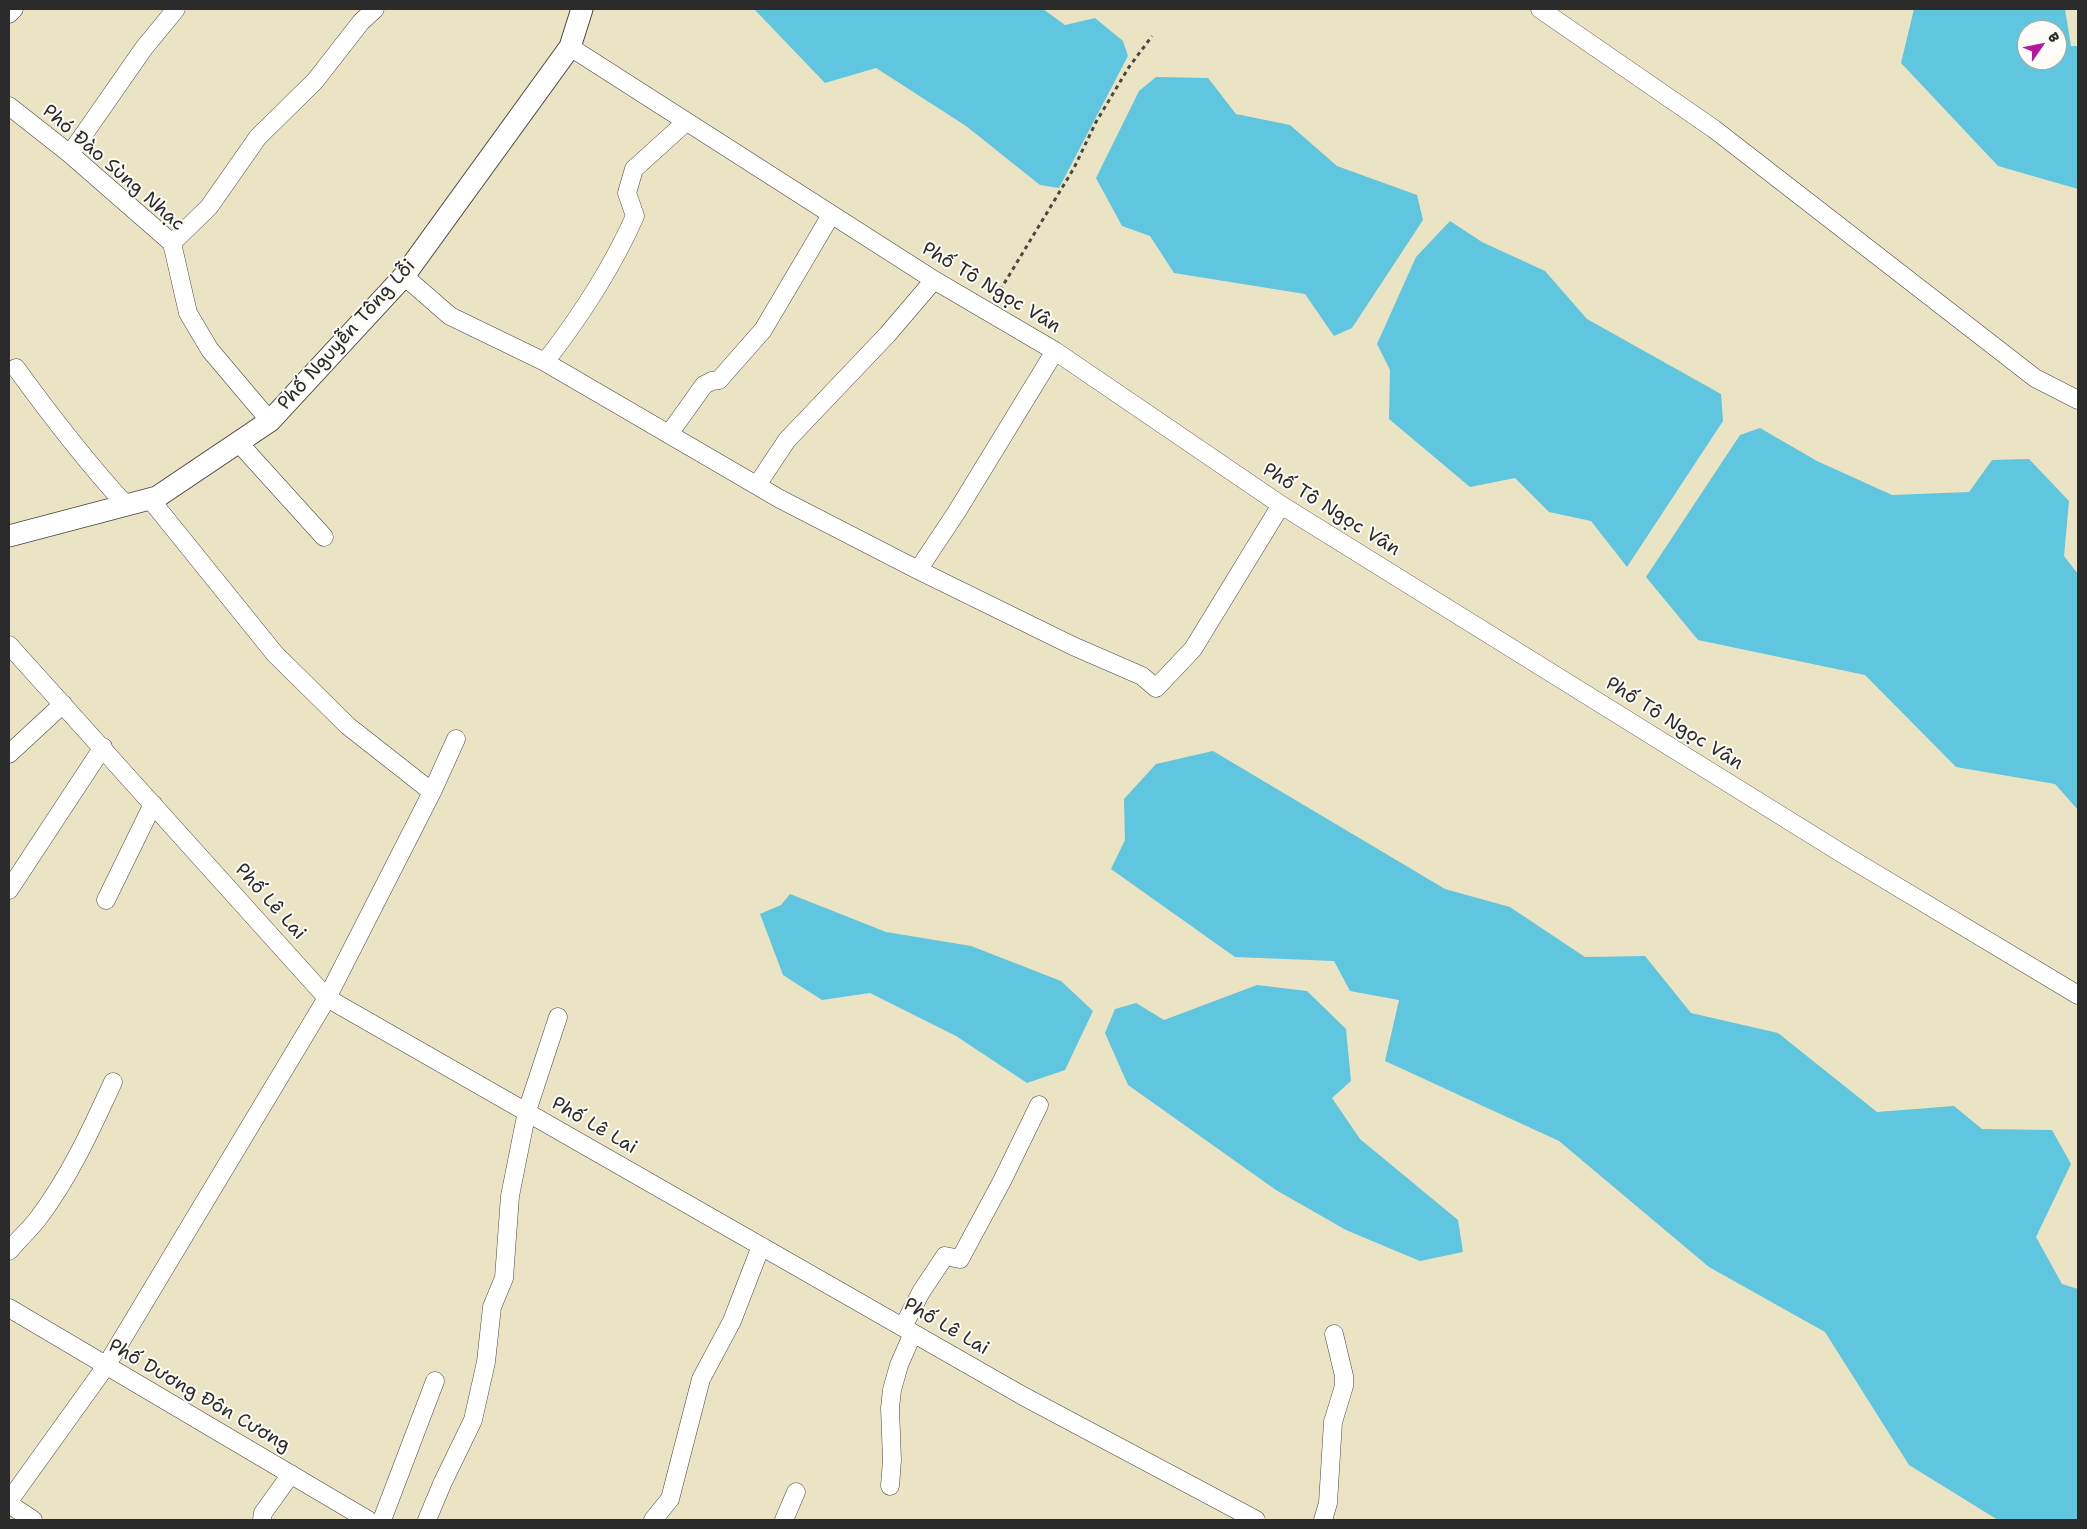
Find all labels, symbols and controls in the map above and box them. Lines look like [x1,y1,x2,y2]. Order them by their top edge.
north arrow [2017,20,2067,70]
text: B [2044,29,2064,46]
street label: Phó Đào Sùng Nhạc [37,100,189,236]
street label: Phố Tô Ngọc Vân [918,238,1064,338]
street label: Phố Nguyễn Tông Lỗi [273,255,421,415]
street label: Phố Tô Ngọc Vân [1258,459,1404,561]
street label: Phố Tô Ngọc Vân [1601,673,1747,775]
street label: Phố Lê Lai [230,859,310,945]
street label: Phố Lê Lai [547,1092,641,1160]
street label: Phố Lê Lai [899,1293,993,1361]
street label: Phố Dương Đôn Cương [104,1335,294,1457]

